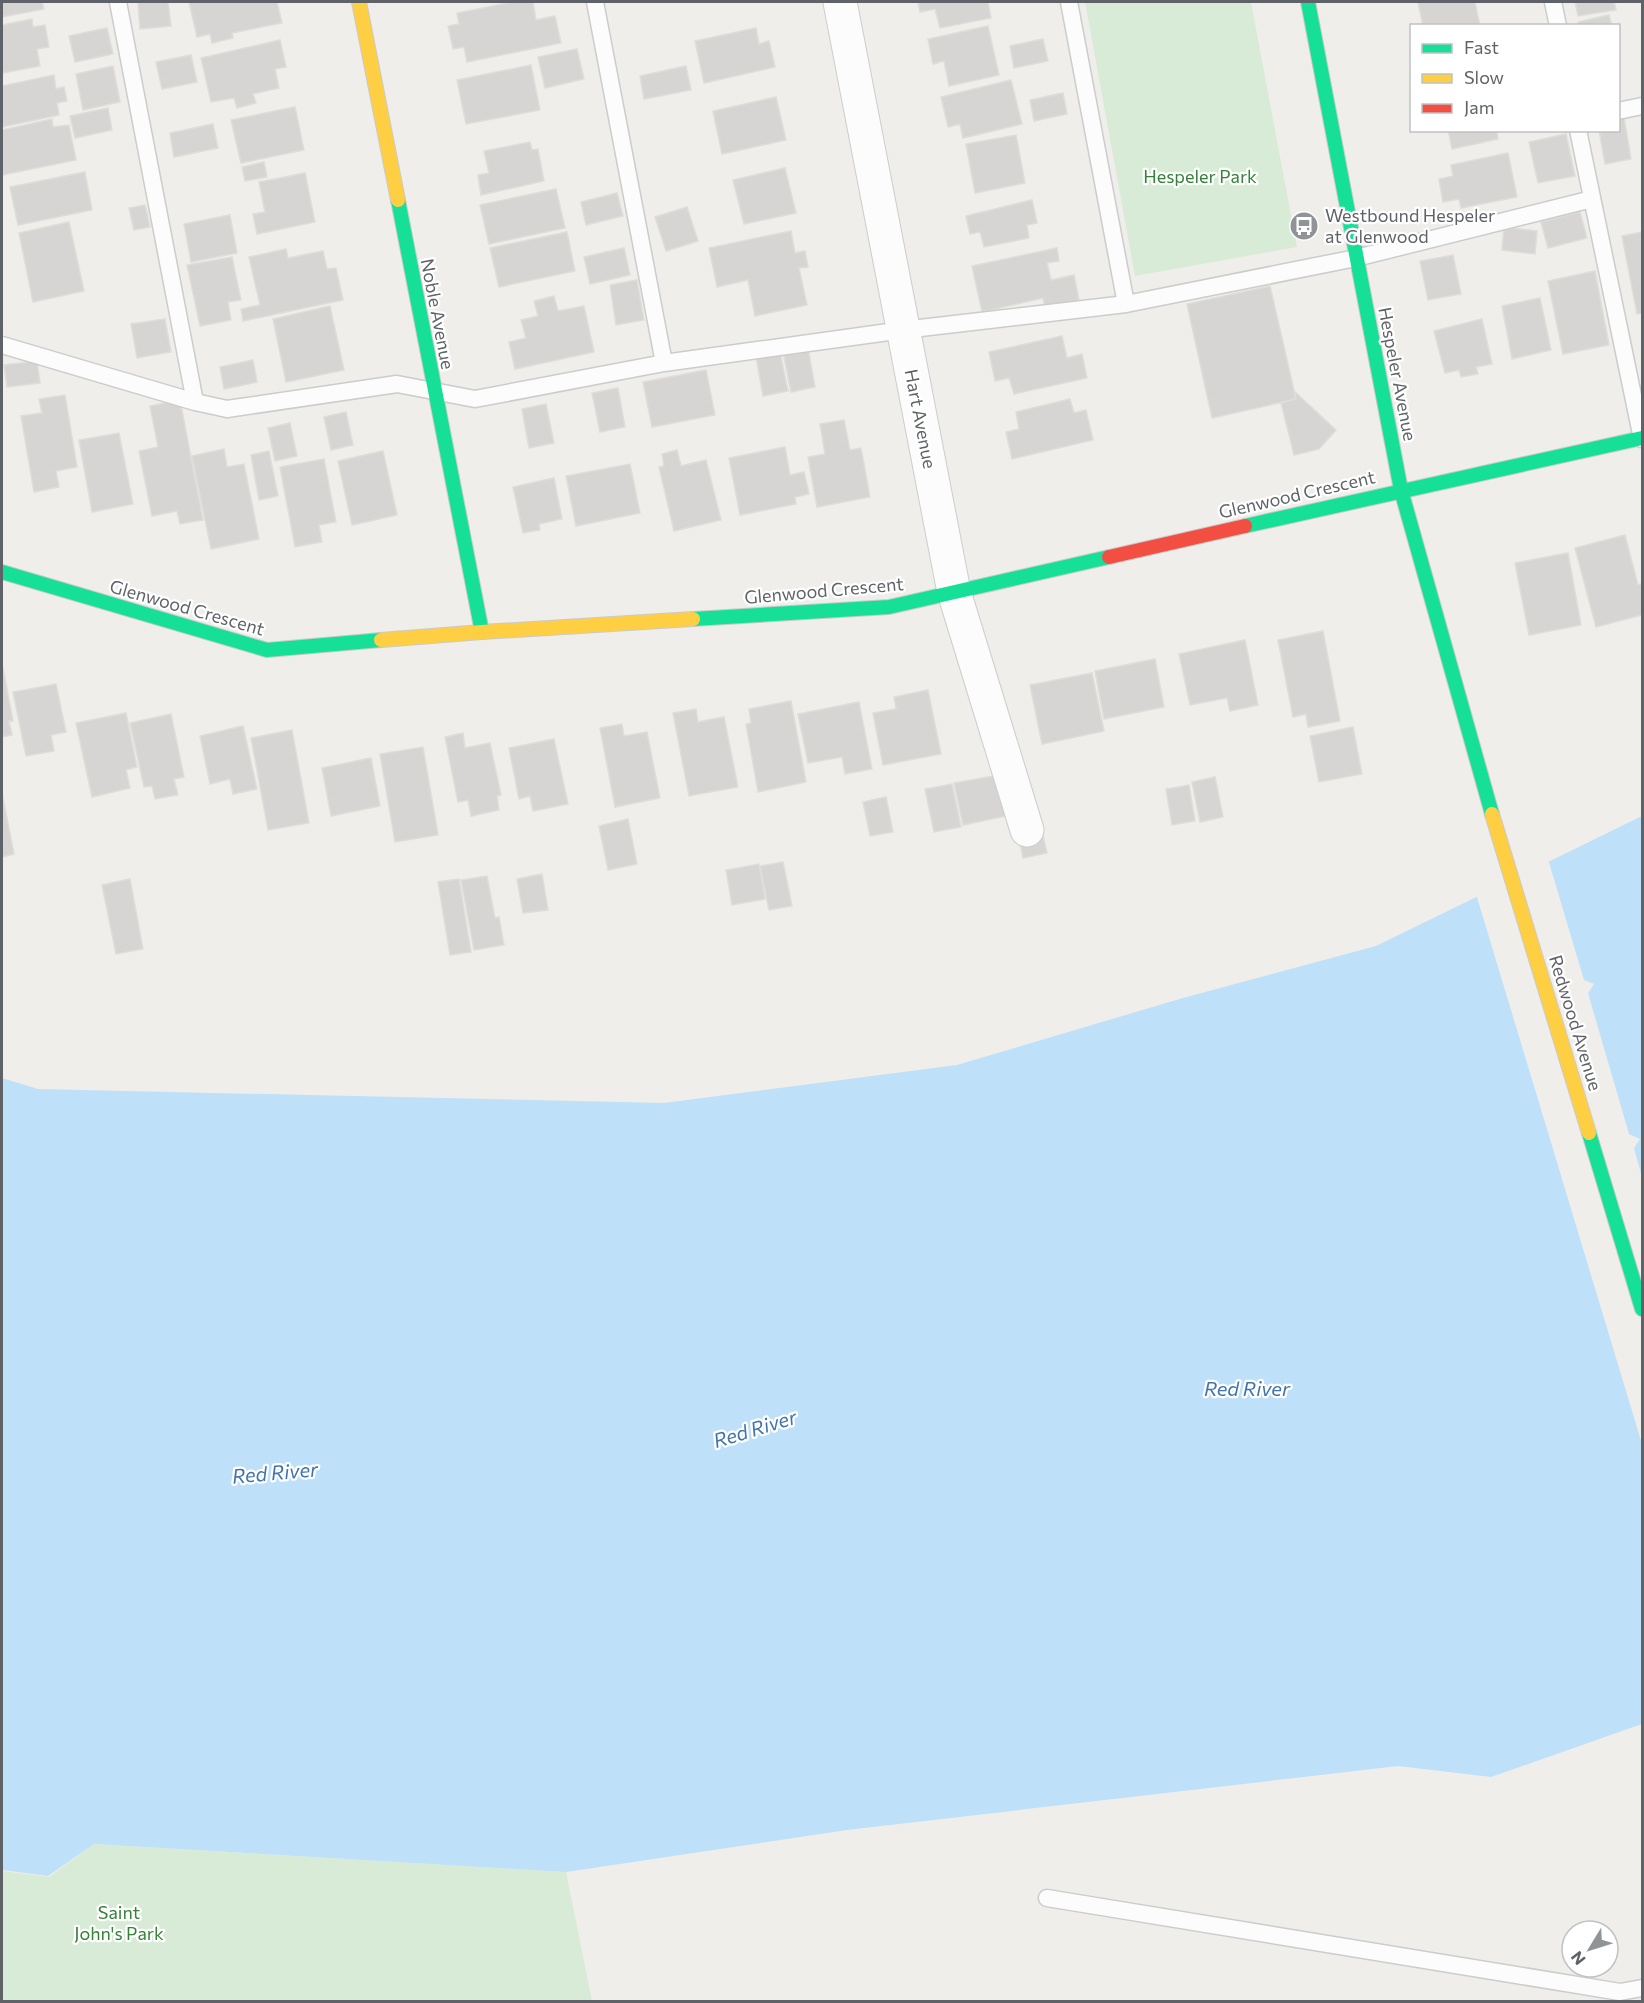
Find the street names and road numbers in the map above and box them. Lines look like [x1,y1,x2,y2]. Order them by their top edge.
street label: Noble Avenue [416,256,460,371]
street label: Hespeler Avenue [1374,305,1422,443]
street label: Hart Avenue [901,367,941,470]
street label: Glenwood Crescent [1216,465,1377,523]
street label: Glenwood Crescent [743,572,904,608]
street label: Glenwood Crescent [107,574,267,640]
street label: Redwood Avenue [1545,952,1607,1093]

